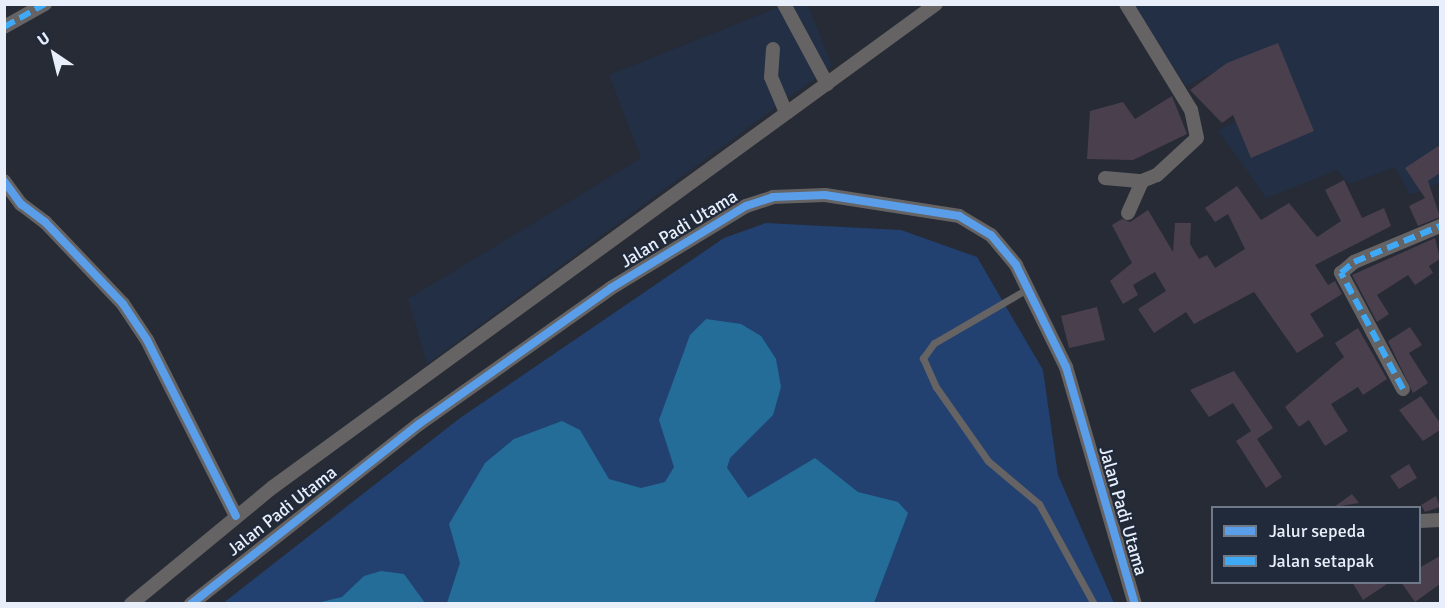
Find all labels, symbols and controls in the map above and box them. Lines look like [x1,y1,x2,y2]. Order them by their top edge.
north arrow [24,24,84,84]
text: U [34,28,54,51]
street label: Jalan Padi Utama [616,185,742,273]
street label: Jalan Padi Utama [1094,444,1152,578]
street label: Jalan Padi Utama [223,462,341,560]
legend [1211,506,1421,584]
text: Jalur sepeda [1269,520,1365,542]
text: Jalan setapak [1269,550,1374,572]

